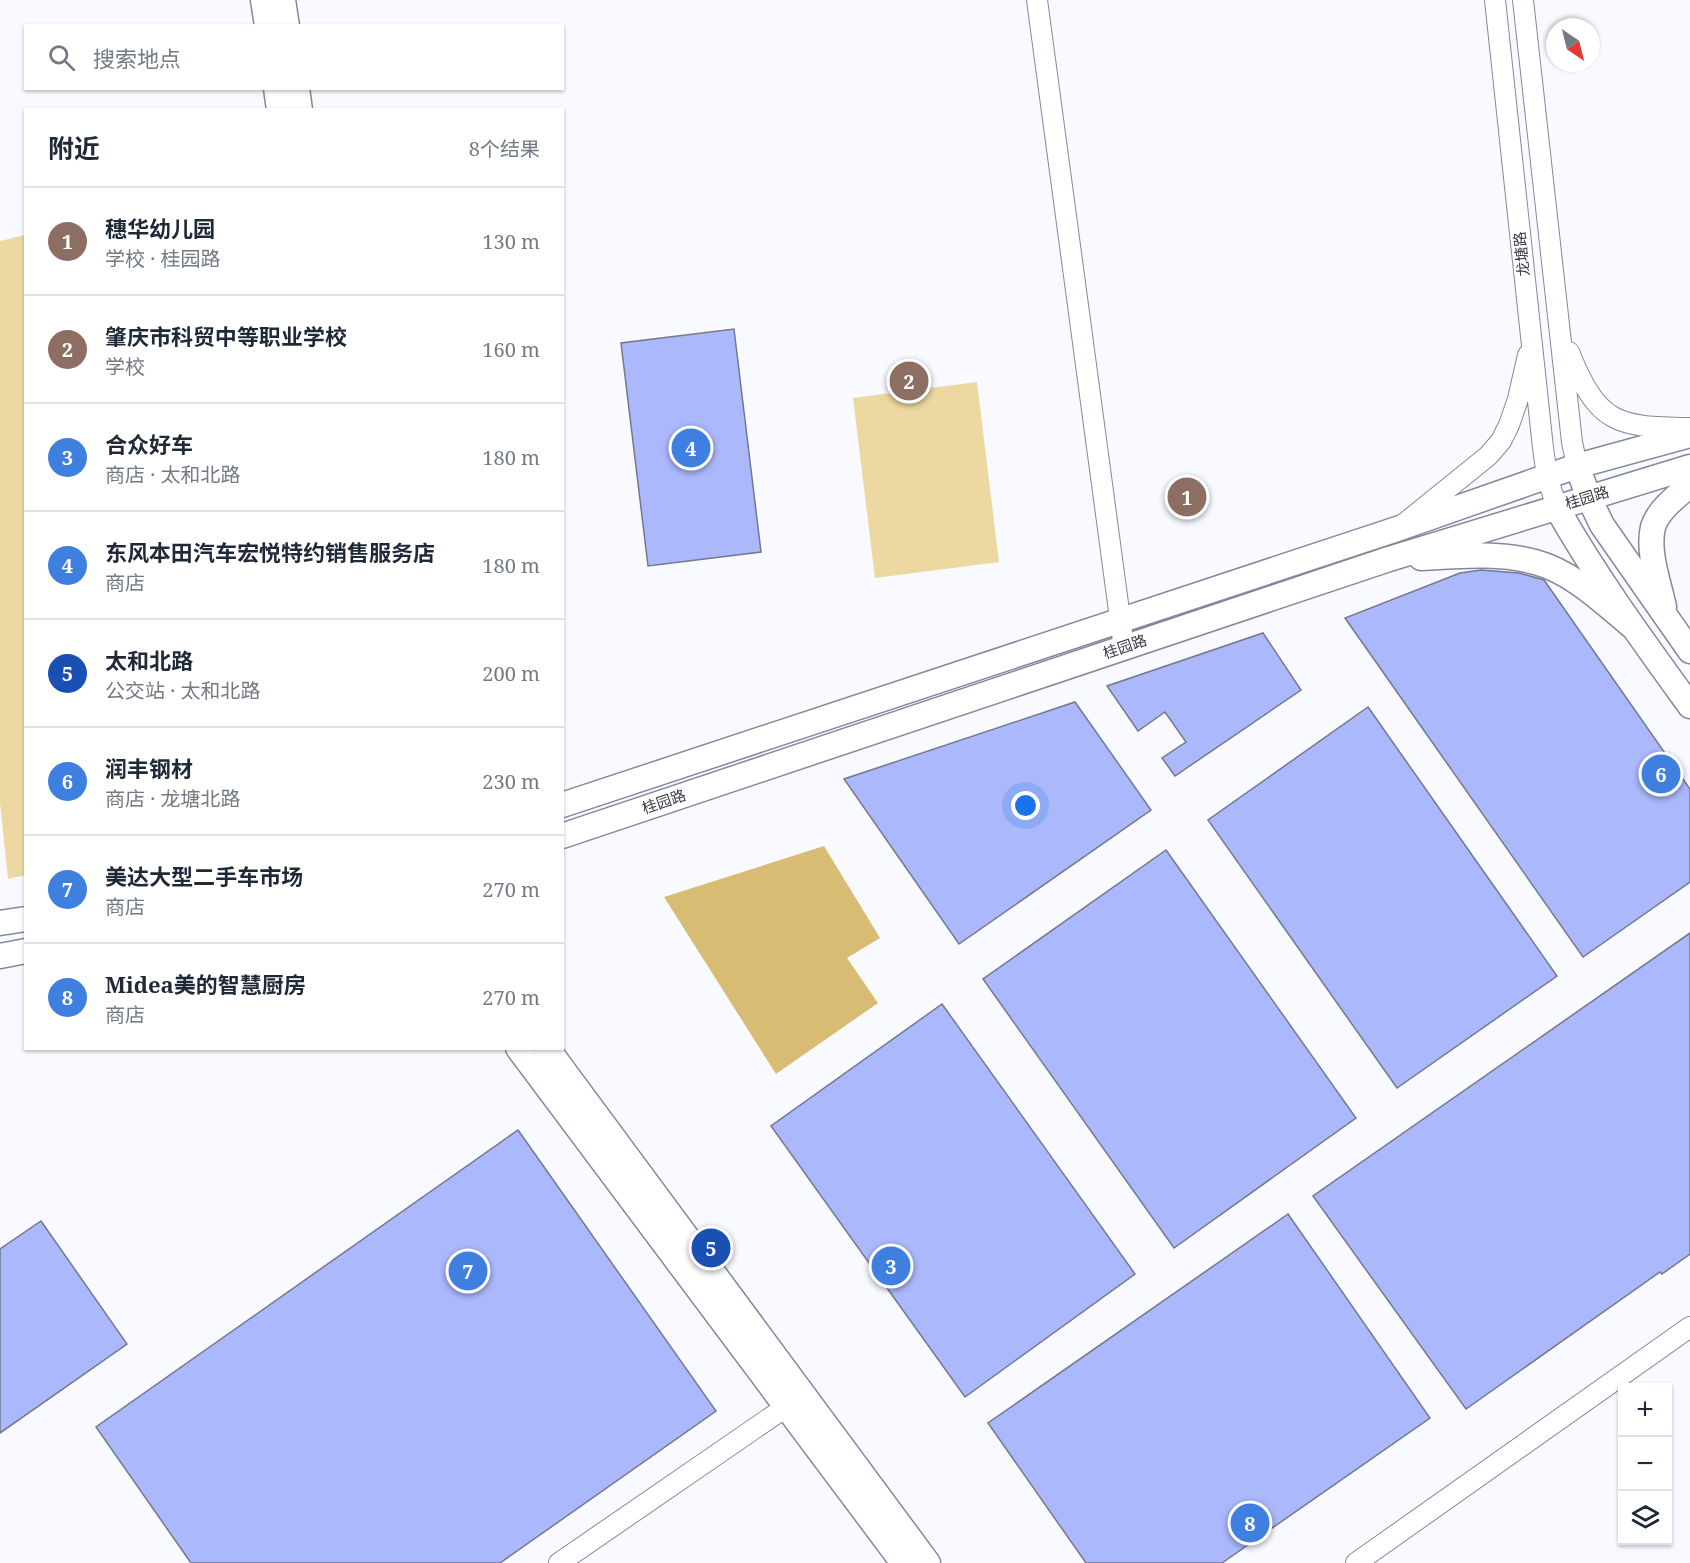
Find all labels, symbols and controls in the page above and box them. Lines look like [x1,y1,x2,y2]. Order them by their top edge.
north arrow [1546,18,1600,72]
search box [24,24,564,90]
icon: search [45,41,78,74]
text: 搜索地点 [93,43,181,73]
text: 附近 [48,130,100,166]
text: 8个结果 [469,135,540,162]
text: 穗华幼儿园 [105,213,215,243]
text: 1 [62,228,73,255]
text: 130 m [482,228,540,255]
street label: 龙塘路 [1509,231,1533,278]
text: 学校 · 桂园路 [105,245,220,272]
text: 肇庆市科贸中等职业学校 [105,321,347,351]
text: 2 [62,336,73,363]
text: 160 m [482,336,540,363]
text: 学校 [105,353,145,380]
pin: 2 [890,358,928,404]
pin: 4 [672,426,710,470]
text: 合众好车 [105,429,193,459]
text: 3 [62,444,73,471]
text: 180 m [482,444,540,471]
text: 商店 · 太和北路 [105,461,240,488]
pin: 1 [1168,474,1206,520]
street label: 桂园路 [1562,481,1611,513]
text: 东风本田汽车宏悦特约销售服务店 [105,537,435,567]
text: 4 [62,552,73,579]
text: 180 m [482,552,540,579]
text: 商店 [105,569,145,596]
street label: 桂园路 [1100,629,1149,663]
text: 太和北路 [105,645,193,675]
text: 5 [62,660,73,687]
text: 200 m [482,660,540,687]
text: 公交站 · 太和北路 [105,677,260,704]
pin: 6 [1642,752,1680,796]
text: 润丰钢材 [105,753,193,783]
text: 6 [62,768,73,795]
text: 230 m [482,768,540,795]
street label: 桂园路 [639,784,688,818]
text: 商店 · 龙塘北路 [105,785,240,812]
your location [1011,791,1040,820]
text: 美达大型二手车市场 [105,861,303,891]
text: 7 [62,876,73,903]
text: 270 m [482,876,540,903]
text: 商店 [105,893,145,920]
text: Midea美的智慧厨房 [105,969,306,999]
text: 8 [62,984,73,1011]
text: 270 m [482,984,540,1011]
text: 商店 [105,1001,145,1028]
pin: 5 [692,1226,730,1270]
pin: 3 [872,1244,910,1288]
pin: 7 [448,1248,488,1294]
map controls [1618,1383,1672,1545]
button: + [1618,1383,1672,1437]
button: − [1618,1437,1672,1491]
button: layers [1618,1491,1672,1545]
pin: 8 [1230,1500,1270,1546]

